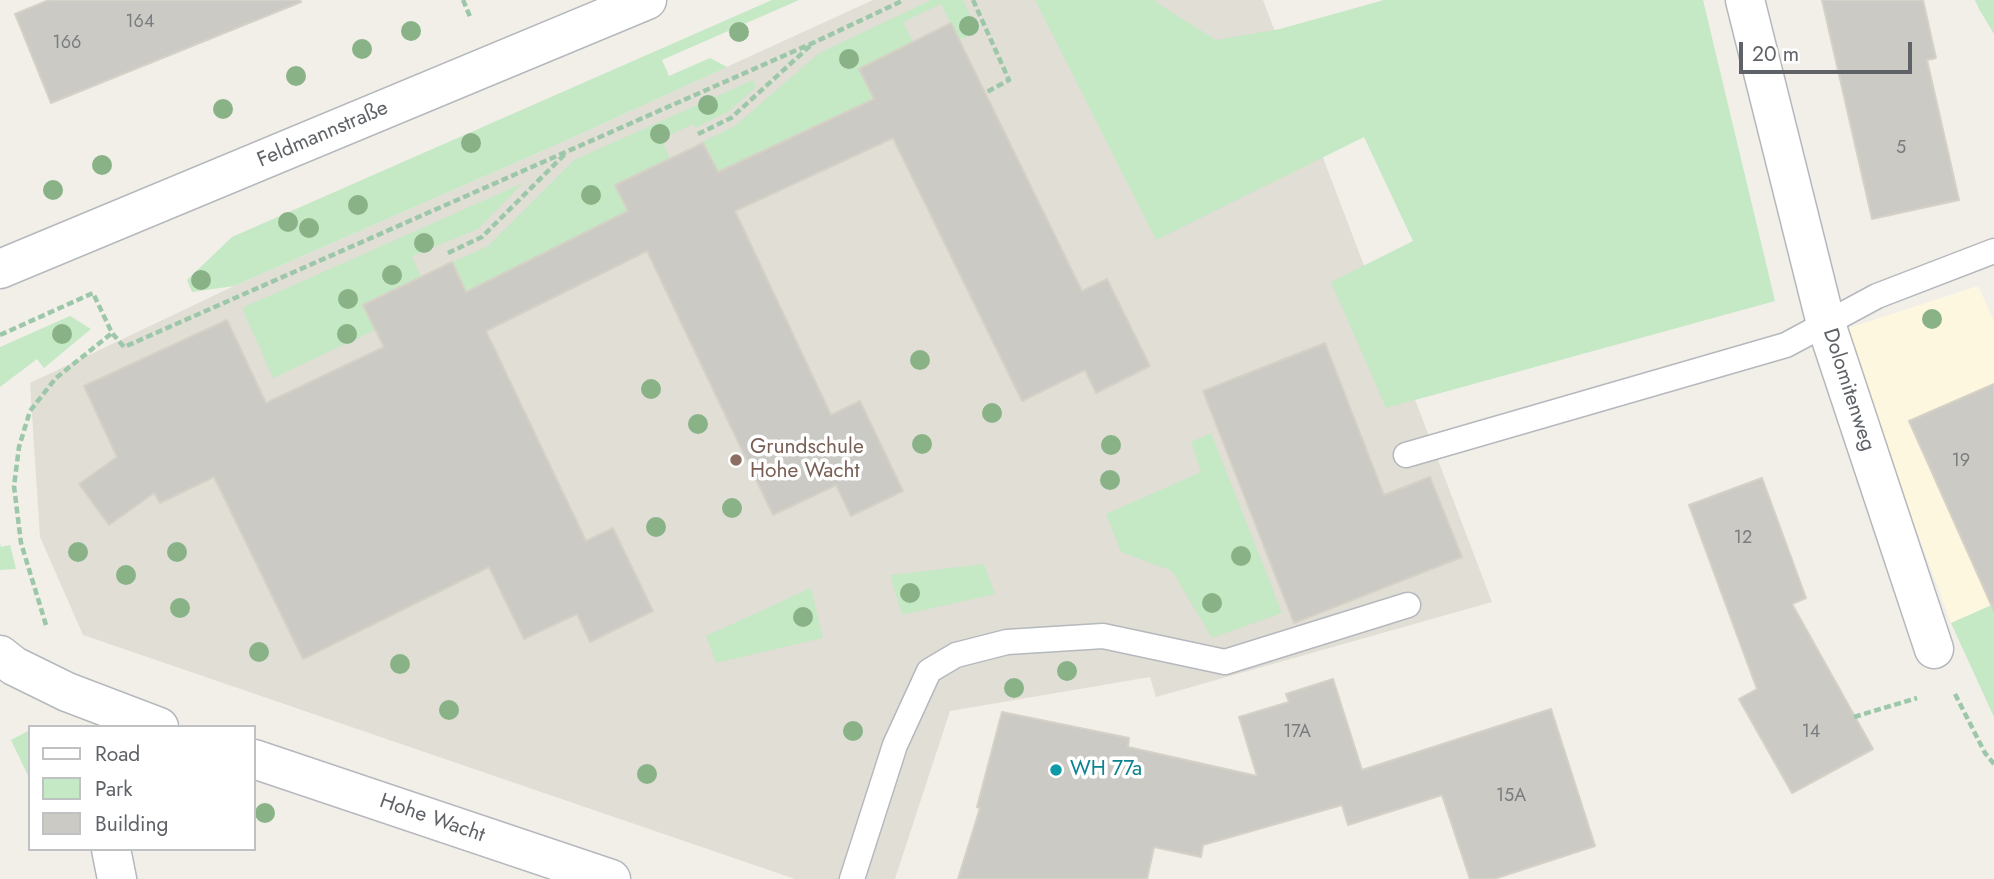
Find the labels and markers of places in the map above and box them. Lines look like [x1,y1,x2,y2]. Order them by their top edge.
place label: Grundschule Hohe Wacht [750,435,864,485]
marker: Grundschule Hohe Wacht [728,452,744,468]
place label: WH 77a [1070,757,1142,783]
marker: WH 77a [1048,762,1064,778]

